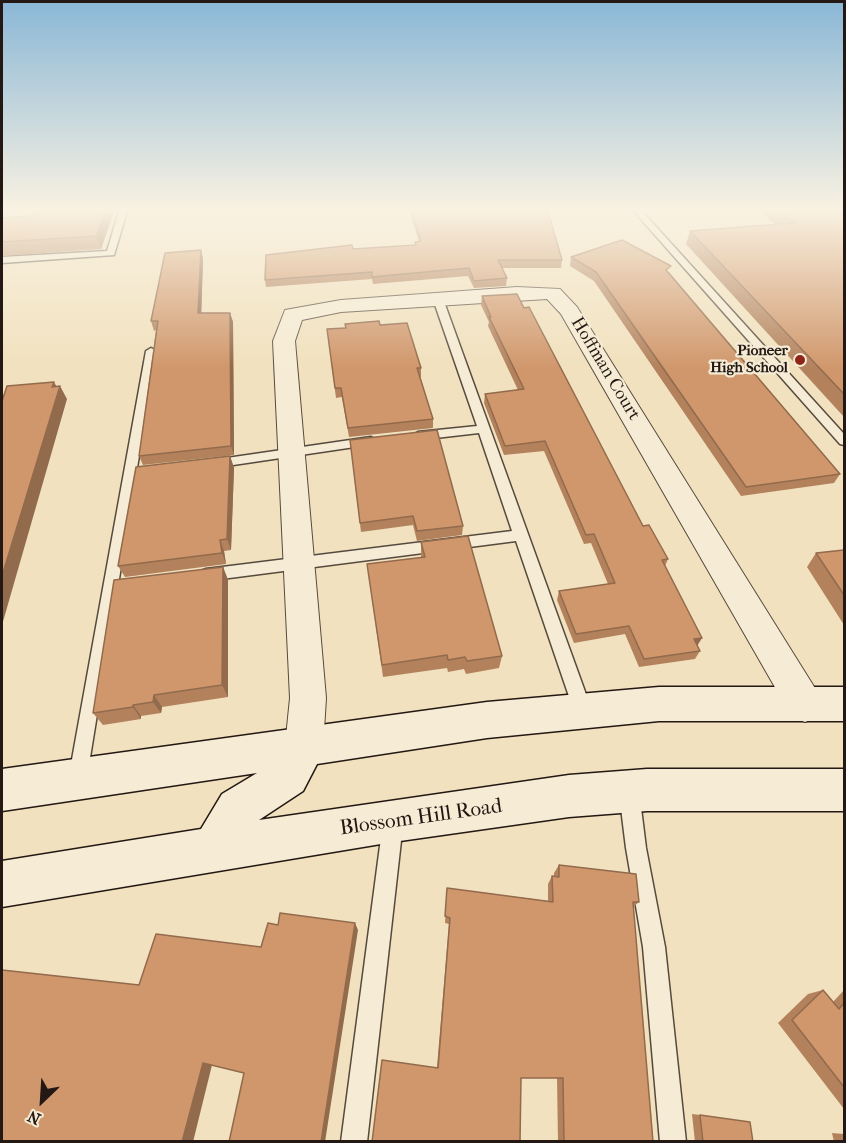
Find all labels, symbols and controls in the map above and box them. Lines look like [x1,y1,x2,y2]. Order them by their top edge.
street label: Hoffman Court [566,313,644,425]
place label: Pioneer High School [710,342,788,377]
marker: Pioneer High School [793,353,807,367]
street label: Blossom Hill Road [338,794,504,842]
north arrow [12,1071,72,1131]
text: N [25,1107,44,1129]

